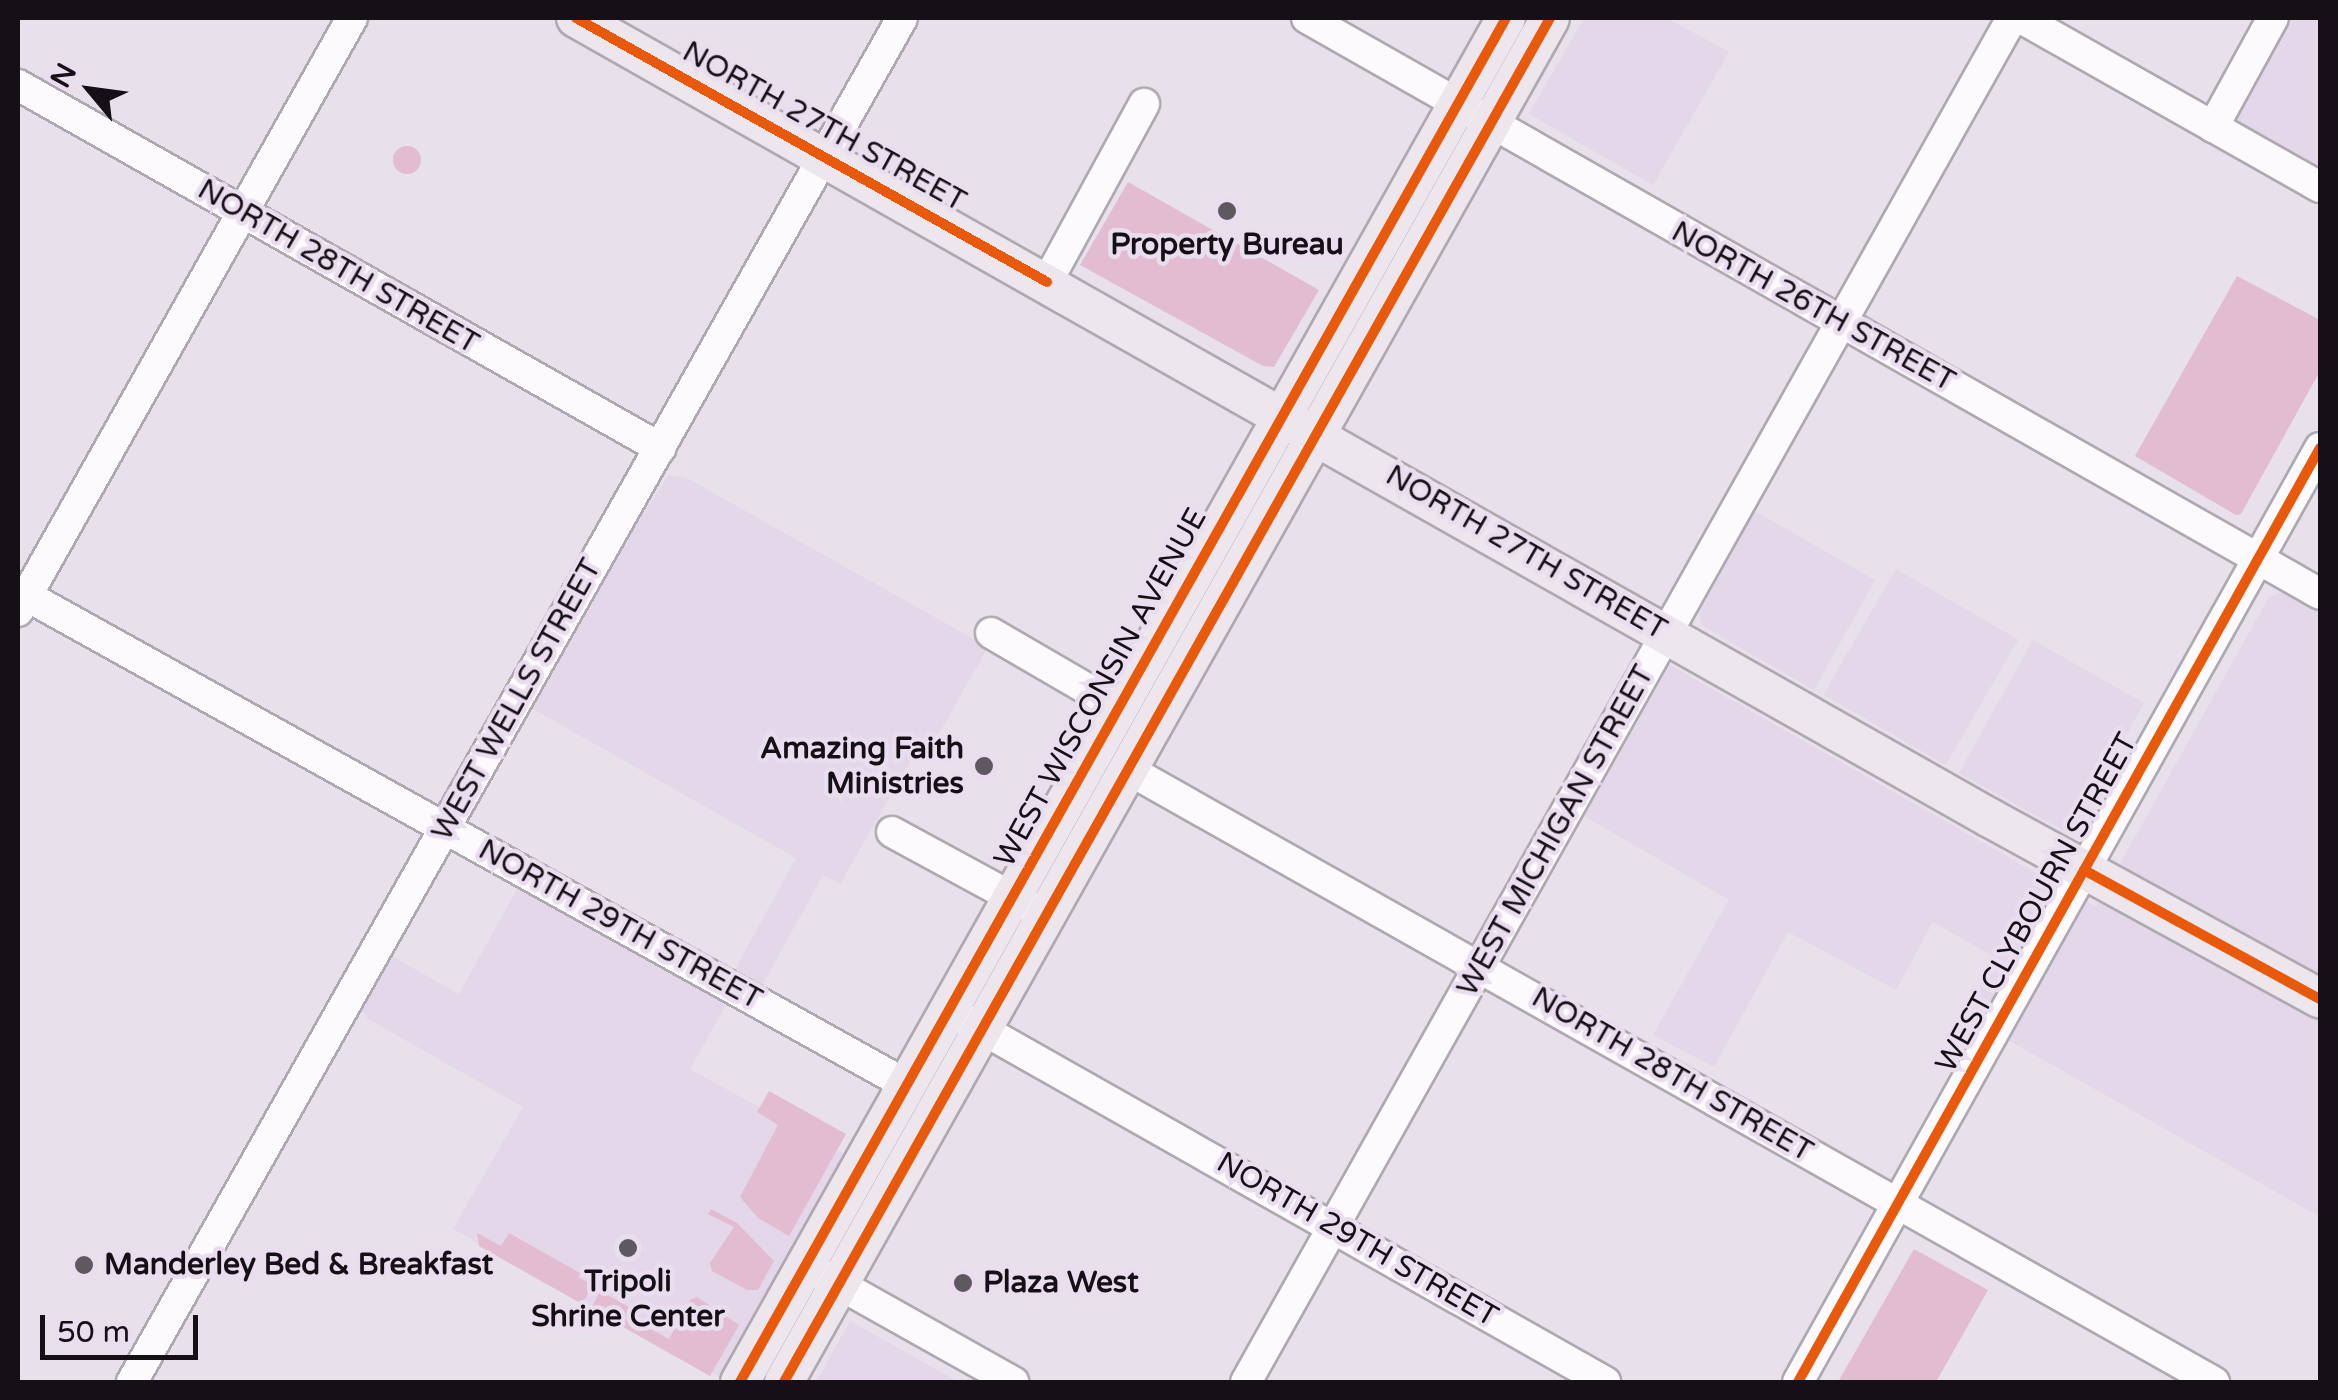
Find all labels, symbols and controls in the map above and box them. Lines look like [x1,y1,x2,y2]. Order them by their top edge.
street label: NORTH 27TH STREET [676,34,972,220]
north arrow [40,40,140,140]
text: N [43,57,84,94]
street label: NORTH 28TH STREET [191,172,485,362]
marker: Property Bureau [1216,200,1238,222]
street label: NORTH 26TH STREET [1665,214,1961,400]
place label: Property Bureau [1110,227,1344,263]
street label: NORTH 27TH STREET [1379,458,1673,648]
street label: WEST WISCONSIN AVENUE [987,502,1215,874]
street label: WEST WELLS STREET [424,553,610,847]
street label: WEST MICHIGAN STREET [1450,659,1662,1003]
street label: WEST CLYBOURN STREET [1929,727,2145,1079]
place label: Amazing Faith Ministries [760,731,964,802]
marker: Amazing Faith Ministries [973,755,995,777]
street label: NORTH 29TH STREET [472,832,768,1018]
street label: NORTH 28TH STREET [1525,980,1819,1170]
street label: NORTH 29TH STREET [1210,1145,1504,1335]
marker: Tripoli Shrine Center [617,1237,639,1259]
place label: Manderley Bed & Breakfast [104,1247,493,1283]
marker: Manderley Bed & Breakfast [73,1254,95,1276]
place label: Tripoli Shrine Center [531,1264,725,1334]
place label: Plaza West [983,1265,1139,1301]
marker: Plaza West [952,1272,974,1294]
scale bar [45,1295,202,1357]
text: 50 m [57,1314,130,1351]

